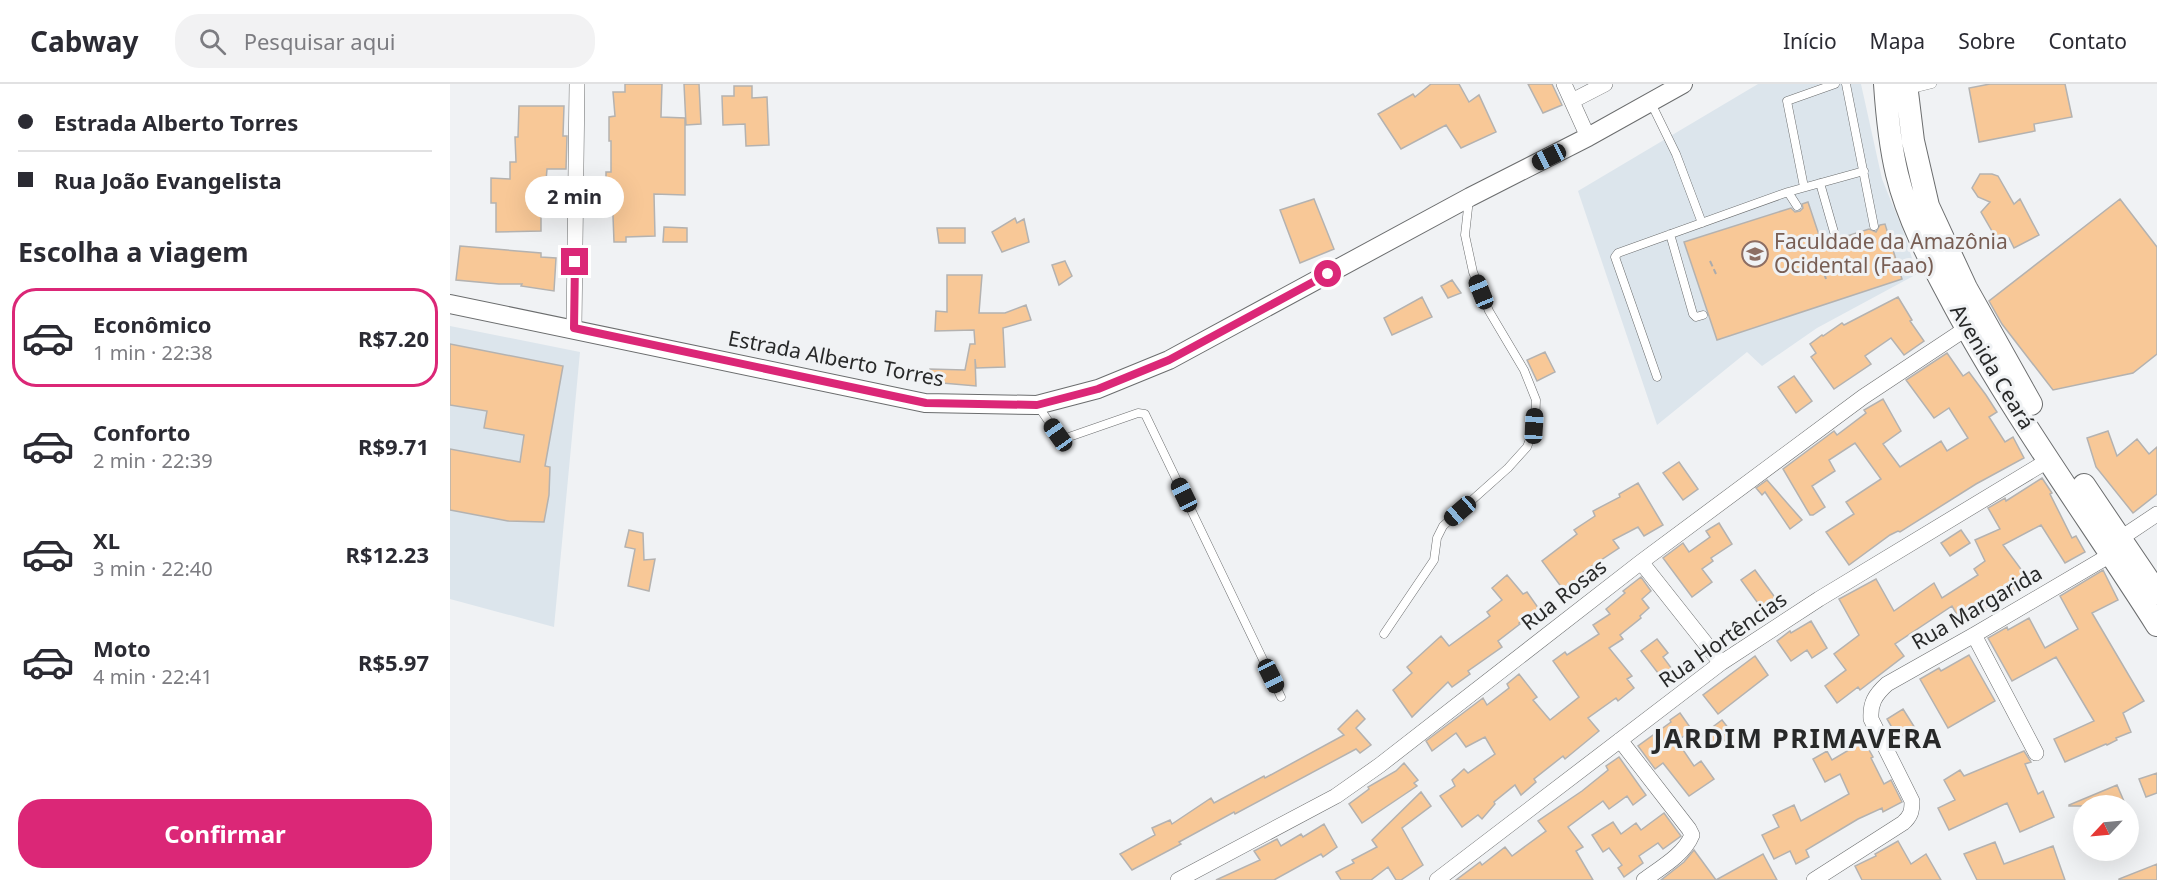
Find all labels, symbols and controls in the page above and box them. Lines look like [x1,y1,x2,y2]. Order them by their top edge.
search box [175,14,595,68]
text: Cabway [30,22,139,60]
icon: search [196,25,229,58]
text: Pesquisar aqui [244,26,396,56]
text: Início [1783,27,1837,55]
text: Mapa [1870,27,1925,55]
text: Sobre [1958,27,2015,55]
text: Contato [2048,27,2127,55]
text: Estrada Alberto Torres [54,107,298,137]
car [1529,141,1569,173]
text: Rua João Evangelista [54,165,282,195]
callout: 2 min [526,175,624,217]
text: 2 min [547,183,602,210]
place label: Faculdade da Amazônia Ocidental (Faao) [1774,227,2008,279]
text: Escolha a viagem [18,233,249,270]
school or university icon: Faculdade da Amazônia Ocidental (Faao) [1740,239,1770,269]
route end [561,248,588,275]
route start [1314,260,1341,287]
car [1466,272,1496,312]
street label: Avenida Ceará [1944,299,2041,434]
text: Econômico [93,309,212,339]
icon: car [21,311,75,365]
text: R$7.20 [358,323,429,353]
street label: Estrada Alberto Torres [726,323,946,393]
text: 1 min · 22:38 [93,339,213,366]
car [1524,408,1544,444]
car [1040,415,1076,455]
text: Conforto [93,417,191,447]
icon: car [21,419,75,473]
text: R$9.71 [358,431,429,461]
text: 2 min · 22:39 [93,447,213,474]
car [1168,475,1200,515]
car [1441,492,1479,530]
text: XL [93,525,120,555]
icon: car [21,527,75,581]
text: R$12.23 [345,539,429,569]
street label: Rua Rosas [1515,552,1612,636]
text: 3 min · 22:40 [93,555,213,582]
street label: Rua Margarida [1906,558,2047,656]
street label: Rua Hortências [1653,585,1792,694]
text: Moto [93,633,151,663]
icon: car [21,635,75,689]
text: R$5.97 [358,647,429,677]
car [1255,656,1287,696]
text: 4 min · 22:41 [93,663,213,690]
district label: JARDIM PRIMAVERA [1651,719,1943,756]
north arrow [2073,795,2139,861]
map controls [2073,795,2139,861]
button: Confirmar [18,799,432,868]

